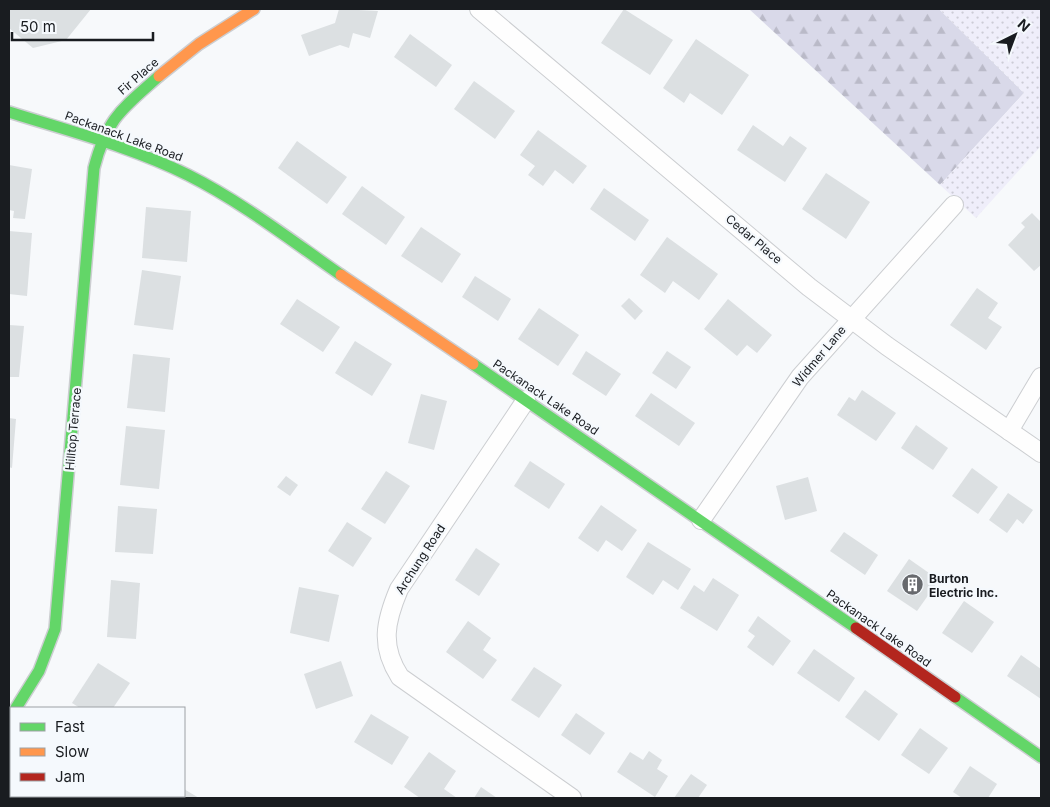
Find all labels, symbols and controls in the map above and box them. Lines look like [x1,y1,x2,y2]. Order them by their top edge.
scale bar [12,10,154,42]
north arrow [990,10,1040,60]
text: N [1014,15,1034,35]
text: 50 m [20,17,56,36]
street label: Fir Place [115,54,161,98]
street label: Packanack Lake Road [63,108,185,164]
street label: Cedar Place [723,211,785,267]
street label: Widmer Lane [789,322,849,390]
street label: Packanack Lake Road [490,356,602,438]
street label: Hilltop Terrace [62,387,84,471]
street label: Archung Road [392,521,448,597]
place label: Burton Electric Inc. [929,571,998,600]
building icon: Burton Electric Inc. [901,573,925,597]
street label: Packanack Lake Road [824,586,934,670]
legend [10,707,185,797]
text: Fast [55,717,85,736]
text: Slow [55,742,89,761]
text: Jam [55,767,85,786]

